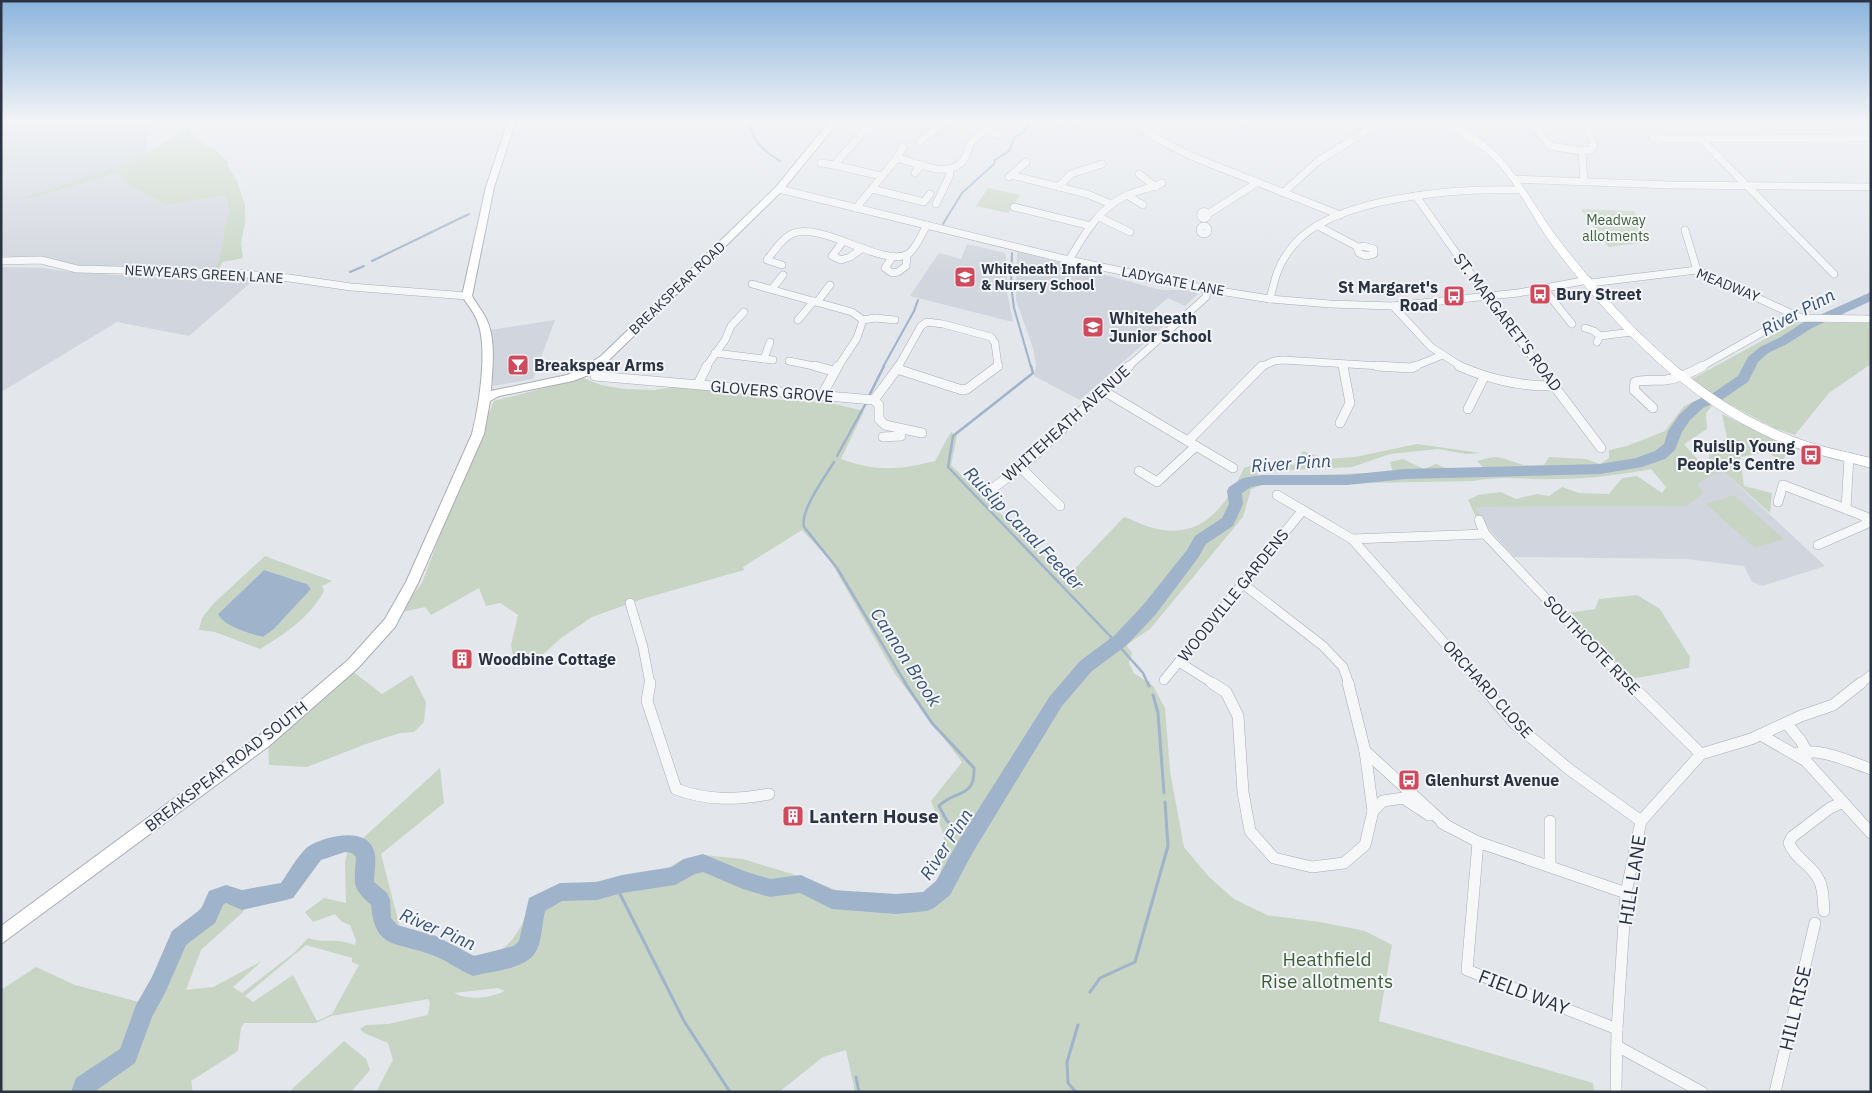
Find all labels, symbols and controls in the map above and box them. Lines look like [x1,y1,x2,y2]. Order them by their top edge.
park label: Meadway allotments [1582,211,1650,245]
street label: BREAKSPEAR ROAD [625,237,729,339]
street label: ST. MARGARET'S ROAD [1450,249,1566,395]
place label: Whiteheath Infant & Nursery School [981,260,1102,294]
street label: NEWYEARS GREEN LANE [124,261,284,287]
street label: LADYGATE LANE [1120,262,1226,300]
street label: MEADWAY [1694,264,1763,306]
school or university icon: Whiteheath Infant & Nursery School [953,265,977,289]
place label: St Margaret's Road [1338,277,1438,315]
bus stop icon: Bury Street [1528,282,1552,306]
water label: River Pinn [1757,283,1839,341]
bus stop icon: St Margaret's Road [1442,284,1466,308]
place label: Bury Street [1556,284,1642,304]
place label: Whiteheath Junior School [1109,308,1212,346]
school or university icon: Whiteheath Junior School [1081,315,1105,339]
bar icon: Breakspear Arms [506,353,530,377]
place label: Breakspear Arms [534,355,664,375]
street label: WHITEHEATH AVENUE [998,361,1134,485]
street label: GLOVERS GROVE [710,376,834,406]
place label: Ruislip Young People's Centre [1677,436,1795,474]
bus stop icon: Ruislip Young People's Centre [1799,443,1823,467]
water label: River Pinn [1250,449,1332,477]
water label: Ruislip Canal Feeder [959,461,1089,595]
street label: WOODVILLE GARDENS [1173,525,1293,665]
street label: SOUTHCOTE RISE [1540,591,1644,699]
water label: Cannon Brook [866,603,947,711]
street label: ORCHARD CLOSE [1439,636,1537,742]
building icon: Woodbine Cottage [450,647,474,671]
place label: Woodbine Cottage [478,649,616,669]
street label: BREAKSPEAR ROAD SOUTH [141,696,311,836]
bus stop icon: Glenhurst Avenue [1397,768,1421,792]
place label: Glenhurst Avenue [1425,770,1559,790]
building icon: Lantern House [781,804,805,828]
place label: Lantern House [809,804,939,828]
water label: River Pinn [914,804,978,884]
street label: HILL LANE [1613,833,1651,927]
water label: River Pinn [397,903,479,955]
park label: Heathfield Rise allotments [1261,947,1393,993]
street label: HILL RISE [1774,963,1816,1053]
street label: FIELD WAY [1475,964,1573,1021]

